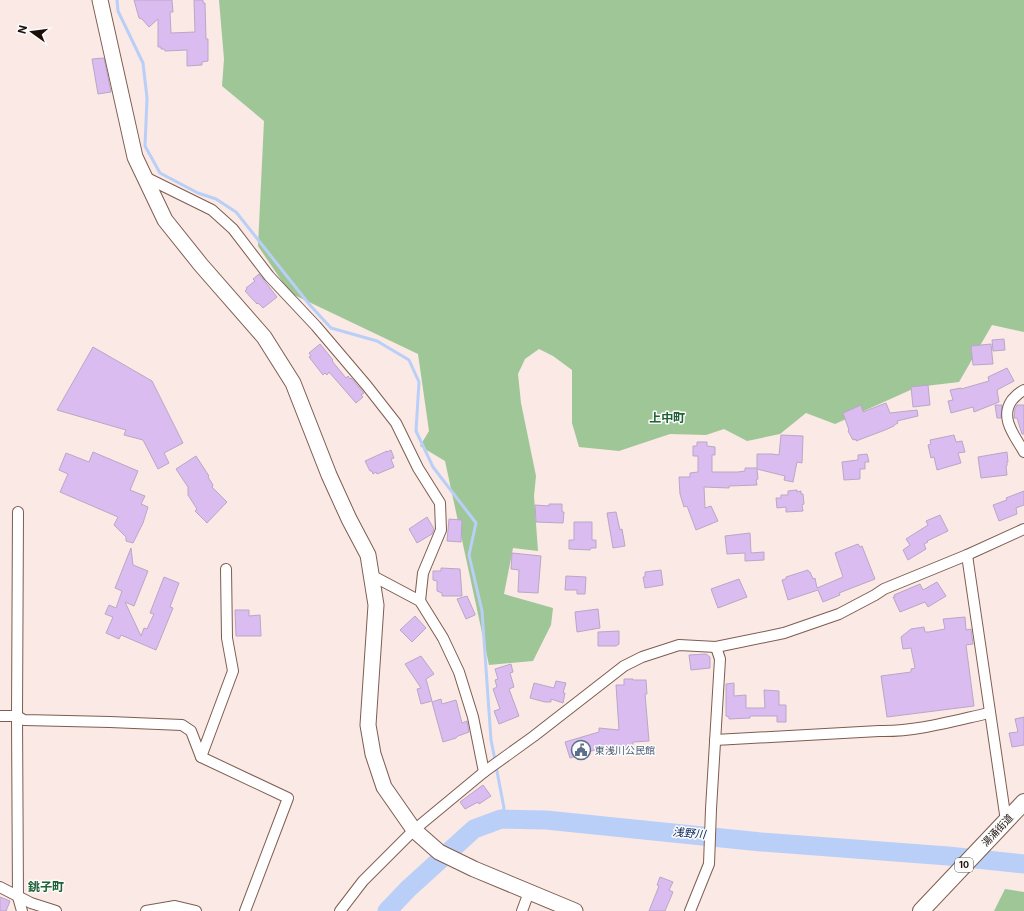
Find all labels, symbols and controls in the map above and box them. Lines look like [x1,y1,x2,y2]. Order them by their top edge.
north arrow [12,12,52,52]
text: N [14,24,30,35]
district label: 上中町 [649,410,685,425]
public building icon: 東浅川公民館 [570,739,592,761]
place label: 東浅川公民館 [595,744,655,756]
street label: 湯涌街道 [979,811,1015,849]
water label: 浅野川 [672,825,707,841]
road number: 10 [955,858,973,872]
district label: 銚子町 [27,879,64,894]

